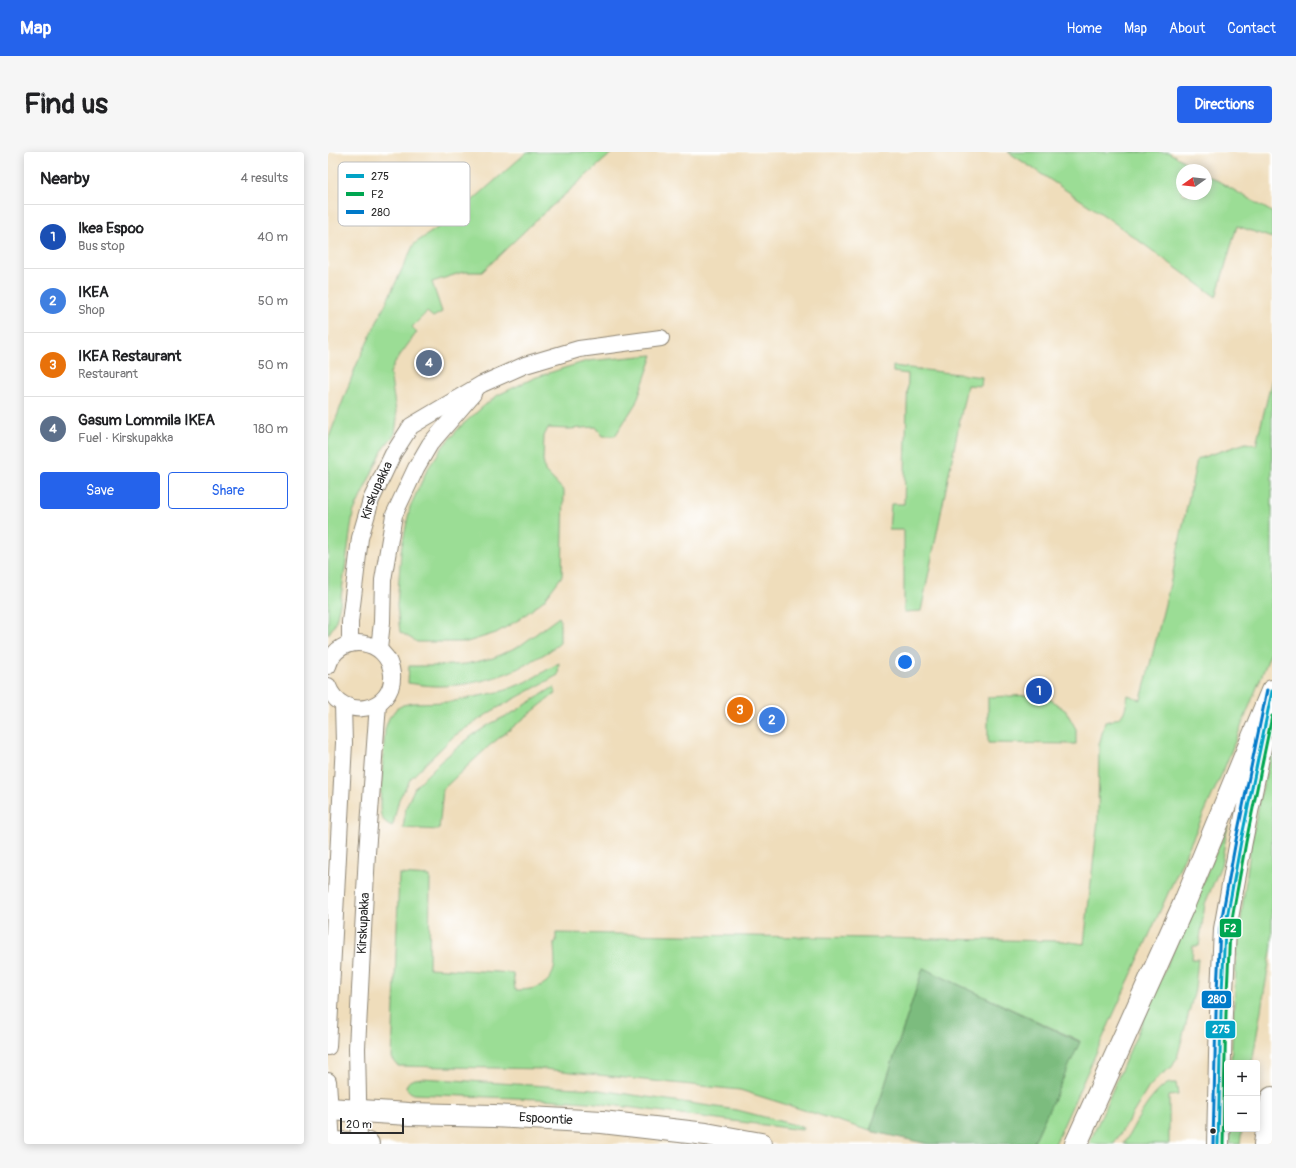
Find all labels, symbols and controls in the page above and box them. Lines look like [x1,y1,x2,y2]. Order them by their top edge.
text: Map [20,16,51,40]
text: Home [1067,20,1102,37]
text: Map [1124,20,1147,37]
text: About [1169,20,1205,37]
text: Contact [1227,20,1276,37]
button: Directions [1177,86,1272,123]
text: Find us [24,87,108,122]
legend [338,162,470,226]
north arrow [1176,164,1212,200]
text: Nearby [40,168,89,189]
text: 4 results [241,170,288,186]
text: 275 [371,170,389,183]
text: F2 [371,188,384,201]
text: 280 [371,206,390,219]
text: Ikea Espoo [78,219,144,238]
text: 1 [50,229,56,245]
text: 40 m [257,229,288,245]
text: Bus stop [78,238,125,254]
text: IKEA [78,283,109,302]
text: 2 [49,293,57,309]
text: 50 m [258,293,288,309]
text: Shop [78,302,105,318]
text: IKEA Restaurant [78,347,181,366]
pin: 4 [416,348,442,378]
text: 3 [49,357,57,373]
text: 50 m [258,357,288,373]
text: Restaurant [78,366,138,382]
text: Gasum Lommila IKEA [78,411,215,430]
text: 4 [49,421,57,437]
text: 180 m [253,421,288,437]
text: Fuel · Kirskupakka [78,430,173,446]
street label: Kirskupakka [358,459,396,521]
button: Save [40,472,160,509]
button: Share [168,472,288,509]
your location [895,652,915,672]
pin: 1 [1026,676,1052,706]
pin: 3 [727,695,753,725]
pin: 2 [759,705,785,735]
street label: Kirskupakka [354,892,373,954]
line badge: F2 [1219,918,1242,938]
text: F2 [1224,922,1236,935]
line badge: 280 [1201,990,1232,1009]
text: 280 [1207,993,1227,1006]
line badge: 275 [1205,1020,1236,1039]
text: 275 [1212,1023,1230,1036]
map controls [1224,1060,1260,1132]
button: + [1224,1060,1260,1096]
button: − [1224,1096,1260,1132]
street label: Espoontie [518,1109,574,1128]
scale bar [340,1116,404,1135]
text: 20 m [346,1118,372,1131]
unlabelled marker [1208,1126,1218,1136]

